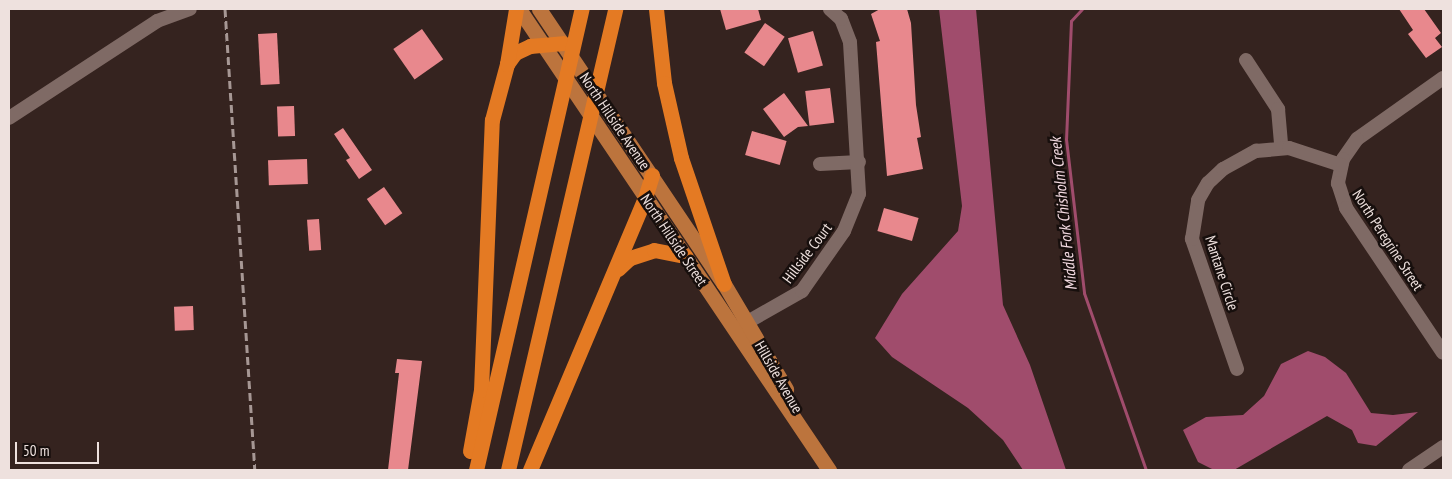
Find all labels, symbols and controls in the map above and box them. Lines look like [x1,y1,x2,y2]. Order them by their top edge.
street label: North Hillside Avenue [576,69,654,173]
water label: Middle Fork Chisholm Creek [1045,136,1081,292]
street label: North Peregrine Street [1349,186,1427,294]
street label: North Hillside Street [637,191,711,289]
street label: Hillside Court [779,219,835,287]
street label: Mantane Circle [1201,233,1243,313]
street label: Hillside Avenue [751,338,807,416]
scale bar [18,432,101,464]
text: 50 m [23,441,49,460]

